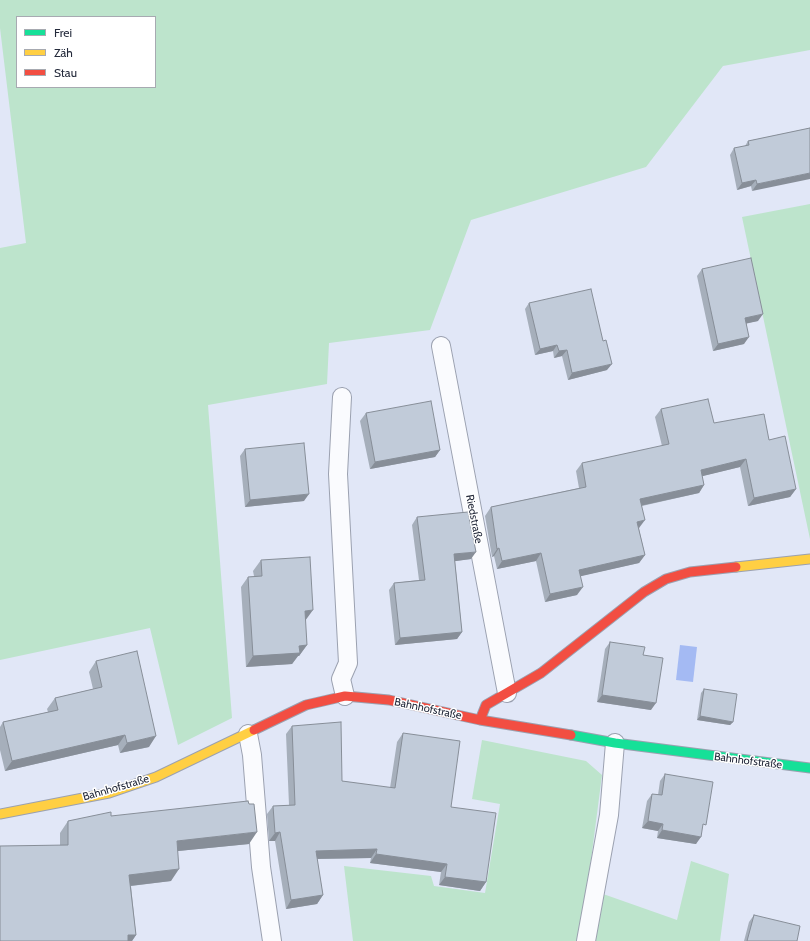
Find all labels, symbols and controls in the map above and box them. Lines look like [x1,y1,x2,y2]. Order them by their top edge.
legend [16,16,156,88]
text: Frei [54,25,72,40]
text: Zäh [54,45,73,60]
text: Stau [54,65,77,80]
street label: Riedstraße [463,493,485,545]
street label: Bahnhofstraße [393,695,463,723]
street label: Bahnhofstraße [713,750,783,772]
street label: Bahnhofstraße [81,772,151,804]

